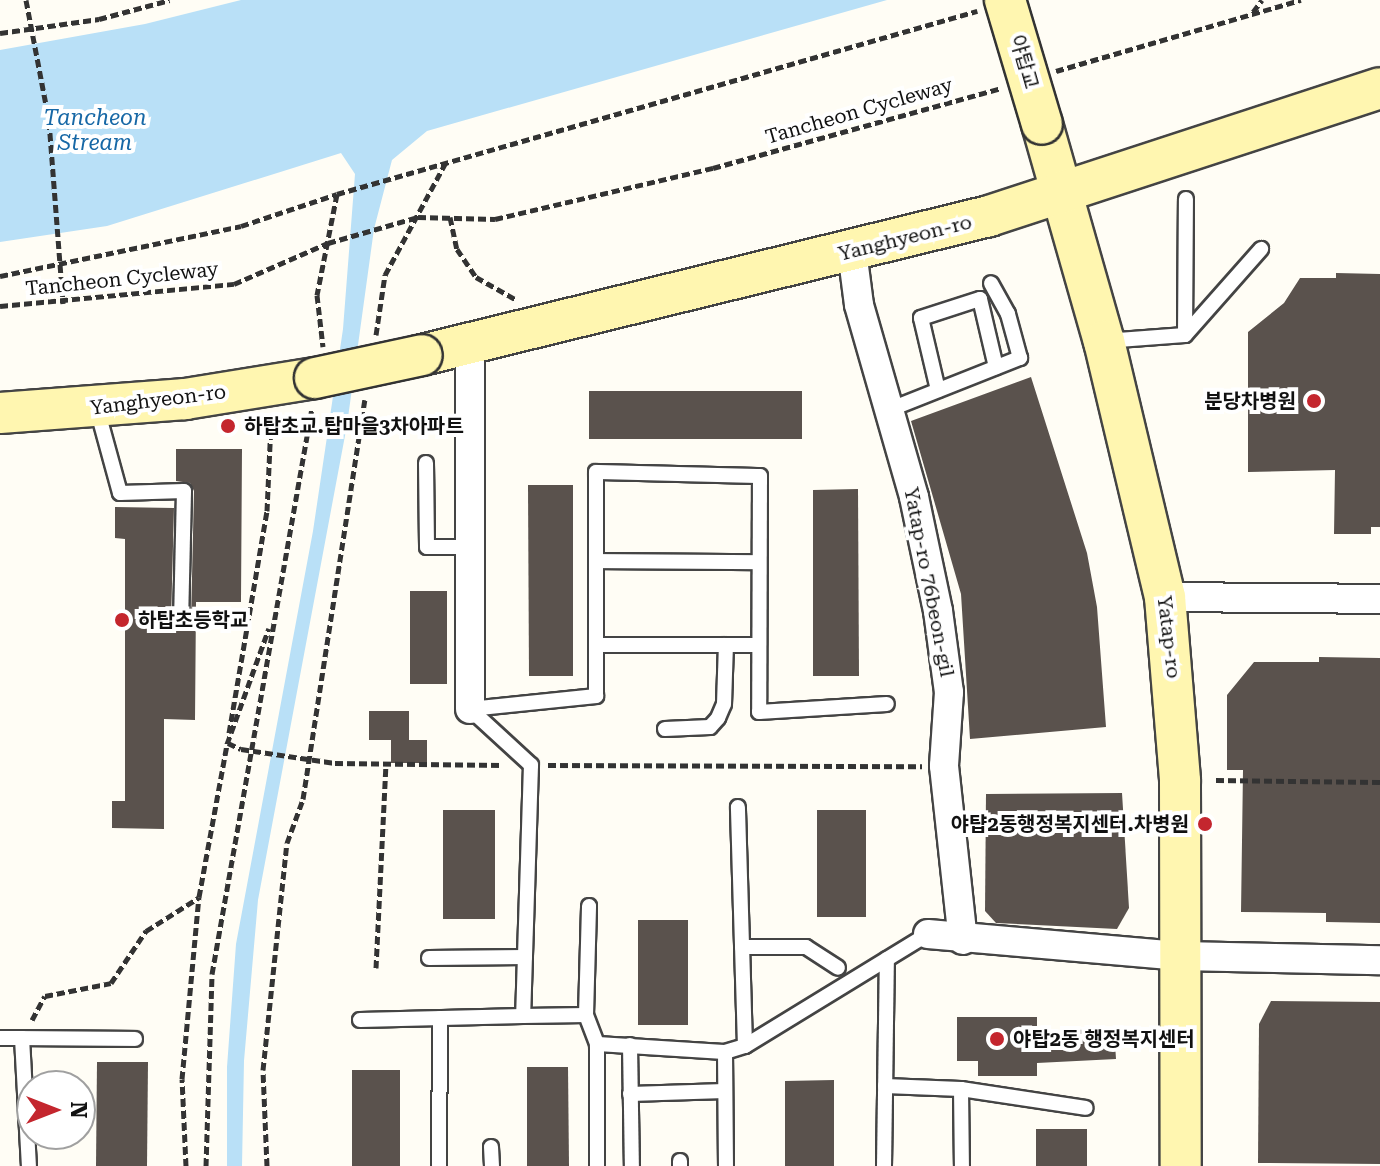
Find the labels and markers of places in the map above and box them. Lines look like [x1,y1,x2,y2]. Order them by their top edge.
place label: 분당차병원 [1204,389,1296,413]
marker: 분당차병원 [1303,390,1325,412]
place label: 하탑초교.탑마을3차아파트 [244,414,464,438]
marker: 하탑초교.탑마을3차아파트 [219,417,237,435]
place label: 하탑초등학교 [138,608,248,632]
marker: 하탑초등학교 [113,611,131,629]
place label: 야턉2동행정복지센터.차병원 [951,812,1189,836]
marker: 야턉2동행정복지센터.차병원 [1196,815,1214,833]
place label: 야탑2동 행정복지센터 [1013,1027,1195,1051]
marker: 야탑2동 행정복지센터 [988,1030,1006,1048]

